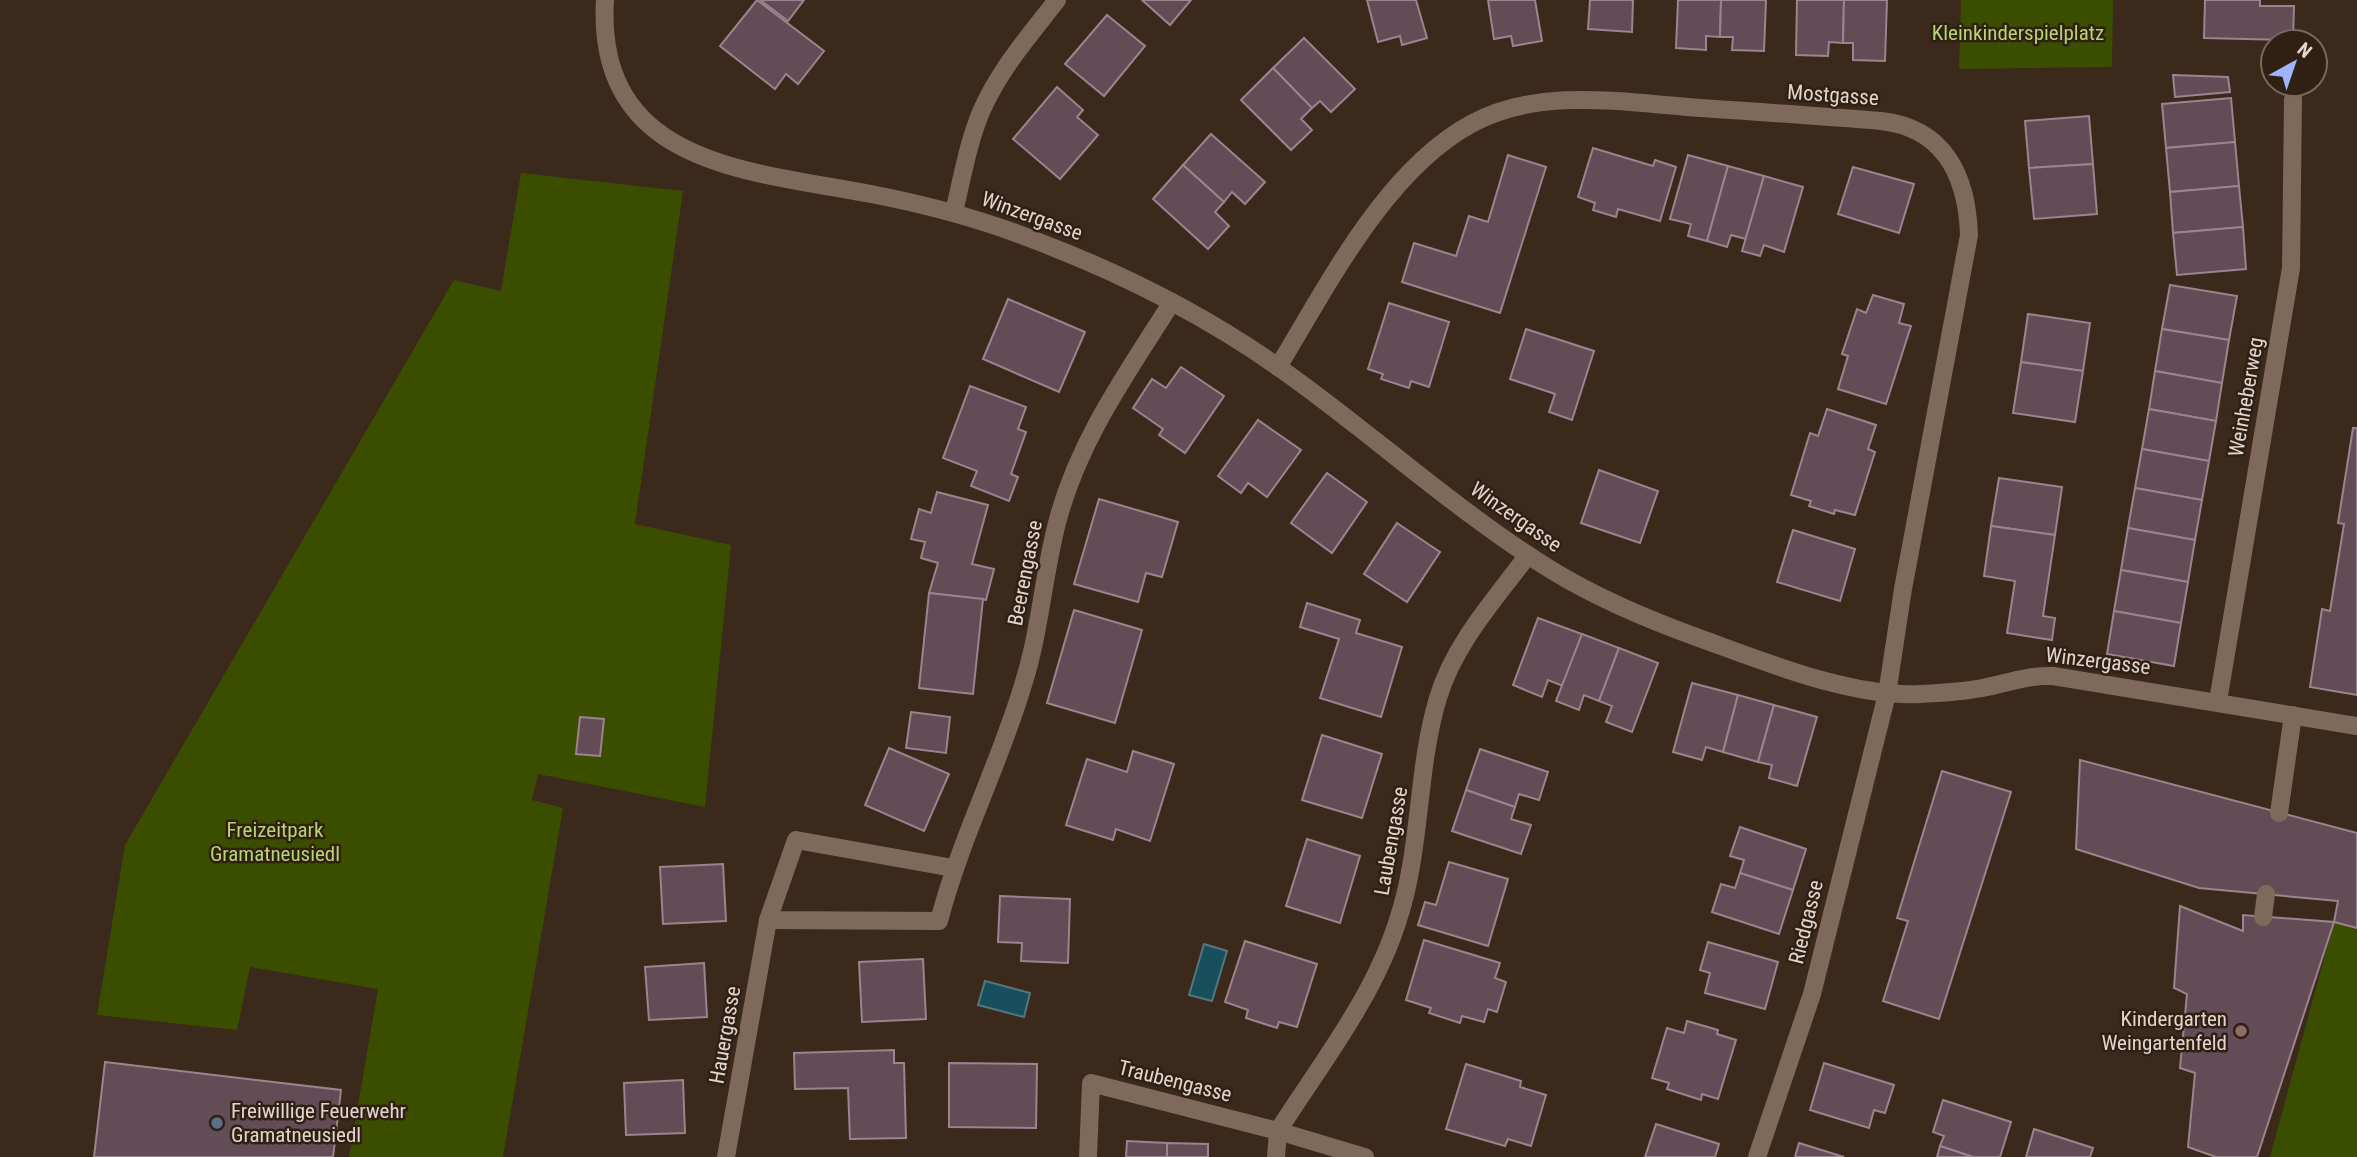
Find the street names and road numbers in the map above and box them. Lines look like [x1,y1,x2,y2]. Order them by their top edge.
street label: Mostgasse [1786,80,1880,110]
street label: Winzergasse [978,187,1086,245]
street label: Weinheberweg [2224,335,2268,459]
street label: Winzergasse [1466,477,1566,557]
street label: Beerengasse [1003,518,1047,628]
street label: Winzergasse [2044,643,2152,679]
street label: Laubengasse [1370,785,1412,897]
street label: Riedgasse [1784,877,1828,966]
street label: Hauergasse [705,984,745,1086]
street label: Traubengasse [1116,1055,1234,1107]

